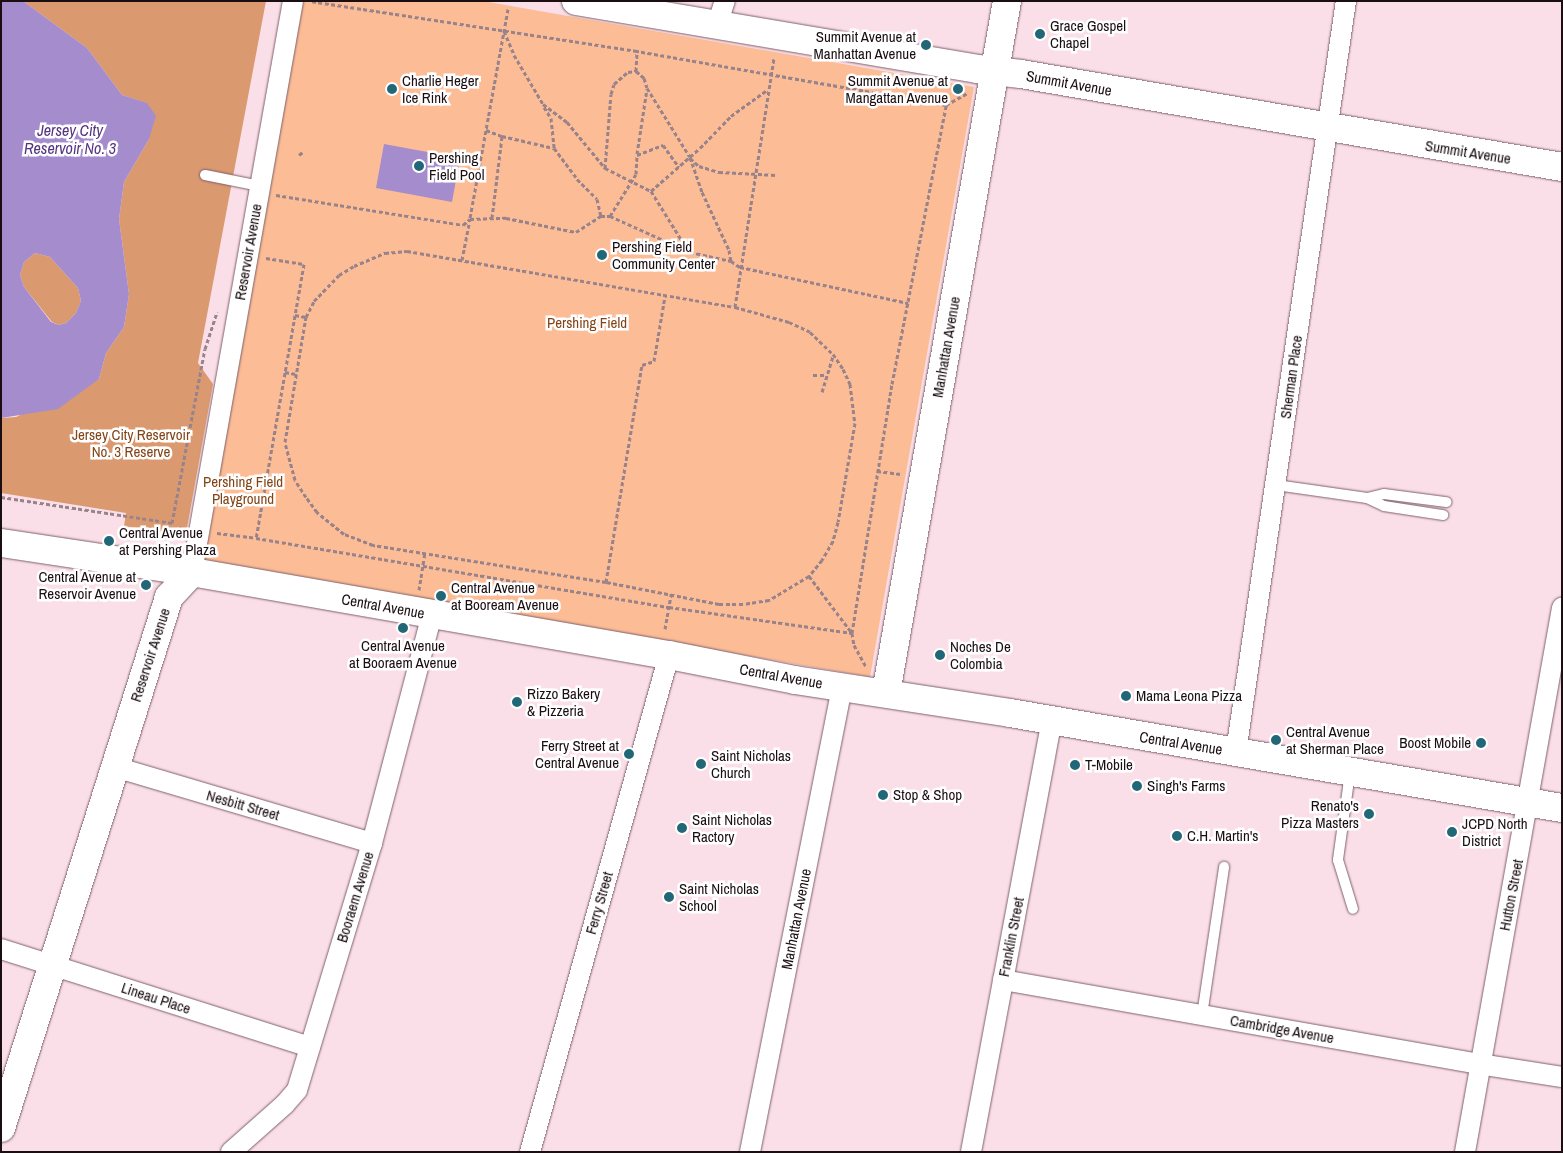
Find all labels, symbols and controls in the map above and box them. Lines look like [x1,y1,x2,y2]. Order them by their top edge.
place label: Grace Gospel Chapel [1050,16,1126,51]
place label: Summit Avenue at Manhattan Avenue [813,27,916,62]
marker: Grace Gospel Chapel [1034,28,1046,40]
marker: Summit Avenue at Manhattan Avenue [920,39,932,51]
street label: Summit Avenue [1024,67,1114,99]
place label: Charlie Heger Ice Rink [402,71,479,106]
place label: Summit Avenue at Mangattan Avenue [845,71,948,106]
marker: Charlie Heger Ice Rink [386,83,398,95]
marker: Summit Avenue at Mangattan Avenue [952,83,964,95]
water label: Jersey City Reservoir No. 3 [24,120,116,158]
street label: Summit Avenue [1423,136,1513,168]
place label: Pershing Field Pool [429,148,484,183]
marker: Pershing Field Pool [413,160,425,172]
street label: Reservoir Avenue [231,202,265,302]
place label: Pershing Field Community Center [612,237,715,272]
marker: Pershing Field Community Center [596,249,608,261]
street label: Manhattan Avenue [928,295,964,399]
park label: Pershing Field [547,314,627,332]
street label: Sherman Place [1276,334,1306,420]
park label: Jersey City Reservoir No. 3 Reserve [72,425,190,460]
park label: Pershing Field Playground [203,472,283,507]
place label: Central Avenue at Pershing Plaza [119,523,216,558]
marker: Central Avenue at Pershing Plaza [103,535,115,547]
place label: Central Avenue at Reservoir Avenue [38,567,136,602]
place label: Central Avenue at Booream Avenue [451,578,560,613]
marker: Central Avenue at Reservoir Avenue [140,579,152,591]
street label: Central Avenue [340,590,426,622]
marker: Central Avenue at Booream Avenue [435,590,447,602]
street label: Reservoir Avenue [126,606,174,704]
marker: Central Avenue at Booraem Avenue [397,622,409,634]
place label: Central Avenue at Booraem Avenue [349,636,457,671]
place label: Noches De Colombia [950,637,1011,672]
marker: Noches De Colombia [934,649,946,661]
street label: Central Avenue [738,660,824,692]
place label: Rizzo Bakery & Pizzeria [527,684,600,719]
place label: Mama Leona Pizza [1136,687,1242,705]
marker: Mama Leona Pizza [1120,690,1132,702]
marker: Rizzo Bakery & Pizzeria [511,696,523,708]
place label: Central Avenue at Sherman Place [1286,722,1384,757]
street label: Central Avenue [1138,727,1224,759]
marker: Central Avenue at Sherman Place [1270,734,1282,746]
place label: Boost Mobile [1399,734,1471,752]
place label: Ferry Street at Central Avenue [534,736,619,771]
marker: Boost Mobile [1475,737,1487,749]
place label: Saint Nicholas Church [711,746,791,781]
marker: Ferry Street at Central Avenue [623,748,635,760]
place label: T-Mobile [1085,756,1133,774]
marker: Saint Nicholas Church [695,758,707,770]
marker: T-Mobile [1069,759,1081,771]
place label: Singh's Farms [1147,777,1225,795]
marker: Singh's Farms [1131,780,1143,792]
street label: Nesbitt Street [204,786,282,824]
place label: Stop & Shop [893,786,962,804]
marker: Stop & Shop [877,789,889,801]
place label: Renato's Pizza Masters [1281,796,1359,831]
marker: Renato's Pizza Masters [1363,808,1375,820]
place label: Saint Nicholas Ractory [692,810,772,845]
place label: JCPD North District [1462,814,1528,849]
marker: Saint Nicholas Ractory [676,822,688,834]
marker: JCPD North District [1446,826,1458,838]
place label: C.H. Martin's [1187,827,1258,845]
marker: C.H. Martin's [1171,830,1183,842]
street label: Booraem Avenue [333,849,377,945]
street label: Hutton Street [1495,858,1527,932]
street label: Manhattan Avenue [777,867,815,971]
street label: Ferry Street [581,870,617,936]
place label: Saint Nicholas School [679,879,759,914]
marker: Saint Nicholas School [663,891,675,903]
street label: Franklin Street [994,896,1028,978]
street label: Lineau Place [119,978,193,1018]
street label: Cambridge Avenue [1228,1011,1336,1047]

